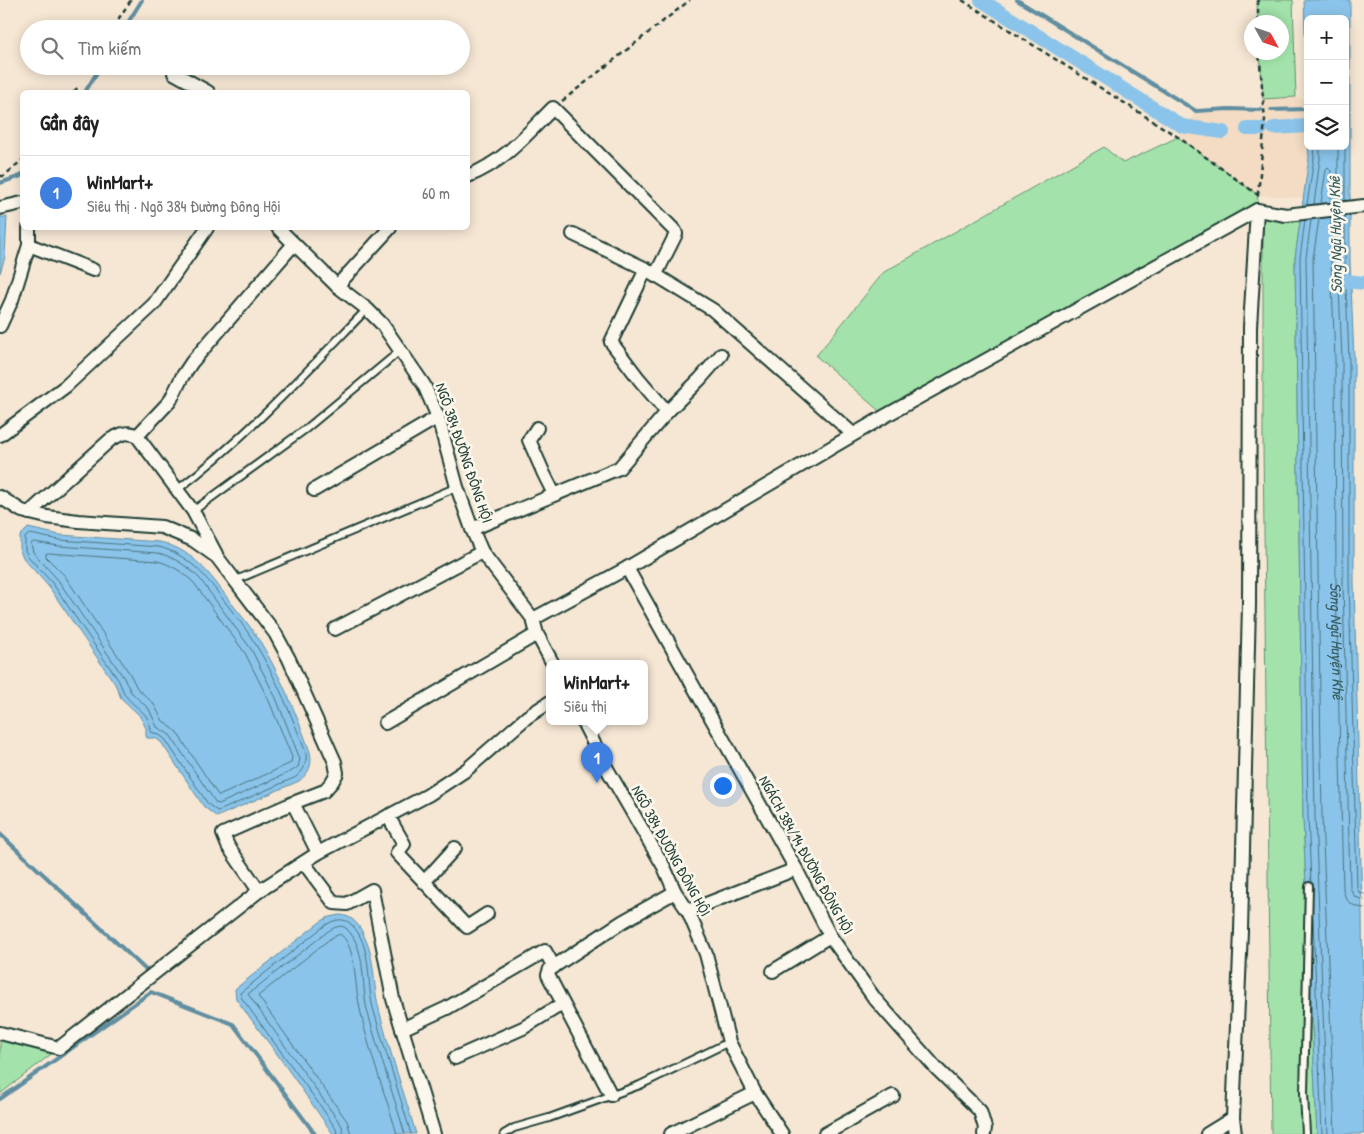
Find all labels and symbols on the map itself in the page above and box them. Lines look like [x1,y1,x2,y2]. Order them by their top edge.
north arrow [1244,15,1289,60]
water label: Sông Ngũ Huyện Khê [1323,175,1347,294]
street label: NGÕ 384 ĐƯỜNG ĐÔNG HỘI [431,380,498,526]
water label: Sông Ngũ Huyện Khê [1325,582,1350,701]
pin: 1 [581,742,613,783]
street label: NGÁCH 384/14 ĐƯỜNG ĐÔNG HỘI [754,772,859,938]
your location [710,773,736,799]
street label: NGÕ 384 ĐƯỜNG ĐÔNG HỘI [627,781,716,920]

